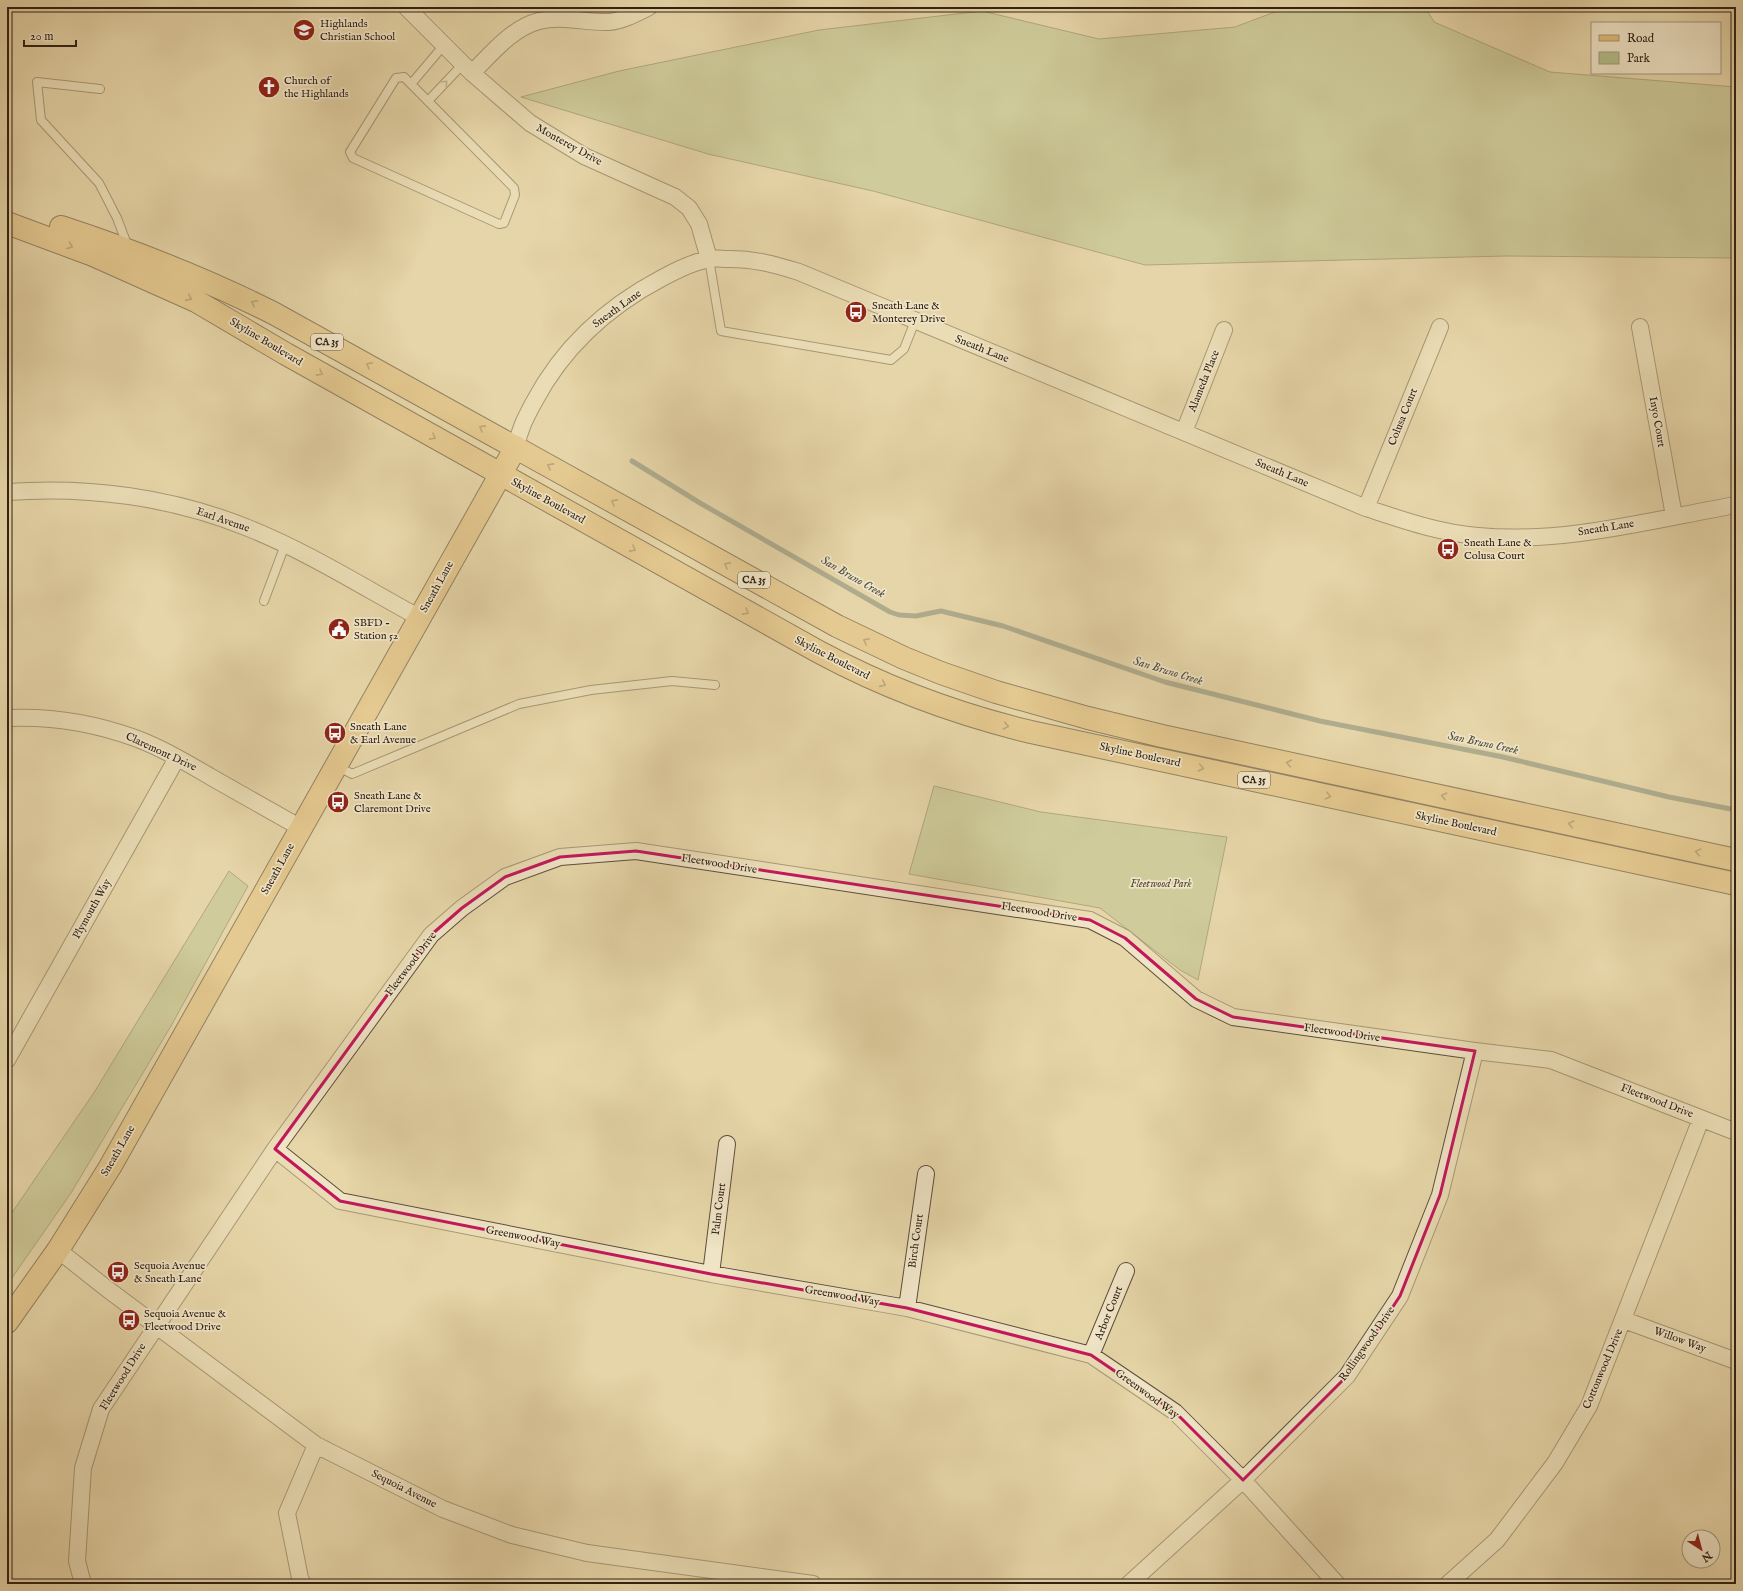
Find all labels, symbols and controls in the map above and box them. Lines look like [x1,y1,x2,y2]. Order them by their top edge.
school or university icon: Highlands Christian School [291,17,317,43]
place label: Highlands Christian School [320,17,395,44]
scale bar [24,22,76,48]
legend [1591,22,1721,74]
text: 20 m [30,29,53,44]
text: Road [1627,31,1655,46]
text: Park [1627,51,1650,66]
church icon: Church of the Highlands [256,74,282,100]
place label: Church of the Highlands [284,74,349,101]
one-way arrow [440,80,447,87]
street label: Monterey Drive [534,121,604,169]
one-way arrow [66,241,73,249]
street label: Sneath Lane [590,287,644,331]
one-way arrow [185,293,192,301]
bus stop icon: Sneath Lane & Monterey Drive [843,299,869,325]
place label: Sneath Lane & Monterey Drive [872,299,945,326]
one-way arrow [251,301,259,308]
street label: Skyline Boulevard [227,315,305,369]
street label: Sneath Lane [953,332,1011,366]
road number: CA 35 [311,334,343,350]
street label: Alameda Place [1185,348,1223,415]
one-way arrow [366,362,373,370]
one-way arrow [316,369,323,376]
street label: Colusa Court [1385,386,1421,448]
street label: Inyo Court [1646,396,1668,449]
one-way arrow [479,425,487,433]
one-way arrow [429,432,436,439]
street label: Sneath Lane [1253,455,1311,491]
one-way arrow [547,464,554,471]
street label: Skyline Boulevard [509,475,588,527]
one-way arrow [611,499,618,506]
street label: Earl Avenue [195,504,251,536]
street label: Sneath Lane [1577,517,1635,539]
bus stop icon: Sneath Lane & Colusa Court [1435,536,1461,562]
place label: Sneath Lane & Colusa Court [1464,536,1531,563]
one-way arrow [629,544,636,551]
water label: San Bruno Creek [818,553,888,602]
street label: Sneath Lane [417,559,457,615]
one-way arrow [724,563,732,570]
road number: CA 35 [738,572,770,588]
one-way arrow [742,607,749,615]
public building icon: SBFD - Station 52 [326,616,352,642]
place label: SBFD - Station 52 [354,616,398,643]
street label: Skyline Boulevard [792,633,872,683]
one-way arrow [863,638,871,646]
water label: San Bruno Creek [1131,653,1205,689]
one-way arrow [878,679,886,687]
bus stop icon: Sneath Lane & Earl Avenue [322,720,348,746]
place label: Sneath Lane & Earl Avenue [350,720,416,747]
one-way arrow [1002,721,1009,729]
water label: San Bruno Creek [1446,728,1520,758]
street label: Claremont Drive [123,729,199,775]
street label: Skyline Boulevard [1098,740,1182,770]
one-way arrow [1286,760,1293,768]
one-way arrow [1198,764,1204,772]
road number: CA 35 [1238,772,1270,788]
bus stop icon: Sneath Lane & Claremont Drive [325,789,351,815]
place label: Sneath Lane & Claremont Drive [354,789,431,816]
one-way arrow [1325,791,1331,799]
one-way arrow [1441,793,1447,801]
street label: Skyline Boulevard [1414,809,1498,839]
one-way arrow [1568,820,1574,828]
street label: Sneath Lane [258,841,298,897]
one-way arrow [1695,848,1701,856]
street label: Fleetwood Drive [680,851,758,877]
street label: Plymouth Way [70,876,115,942]
park label: Fleetwood Park [1130,877,1192,891]
street label: Fleetwood Drive [1000,899,1078,925]
street label: Fleetwood Drive [382,929,440,999]
street label: Fleetwood Drive [1303,1021,1381,1045]
street label: Fleetwood Drive [1619,1081,1695,1121]
street label: Sneath Lane [98,1123,138,1179]
street label: Palm Court [709,1182,729,1236]
street label: Birch Court [905,1213,927,1269]
street label: Greenwood Way [484,1223,562,1251]
bus stop icon: Sequoia Avenue & Sneath Lane [105,1259,131,1285]
place label: Sequoia Avenue & Sneath Lane [134,1259,205,1286]
street label: Greenwood Way [803,1283,881,1310]
street label: Arbor Court [1091,1284,1126,1343]
street label: Rollingwood Drive [1336,1304,1398,1384]
bus stop icon: Sequoia Avenue & Fleetwood Drive [116,1307,142,1333]
place label: Sequoia Avenue & Fleetwood Drive [144,1307,226,1334]
street label: Willow Way [1652,1324,1709,1356]
street label: Cottonwood Drive [1580,1327,1626,1411]
street label: Fleetwood Drive [97,1341,149,1413]
street label: Greenwood Way [1112,1366,1182,1422]
street label: Sequoia Avenue [369,1467,439,1511]
north arrow [1681,1529,1721,1569]
text: N [1698,1547,1715,1565]

